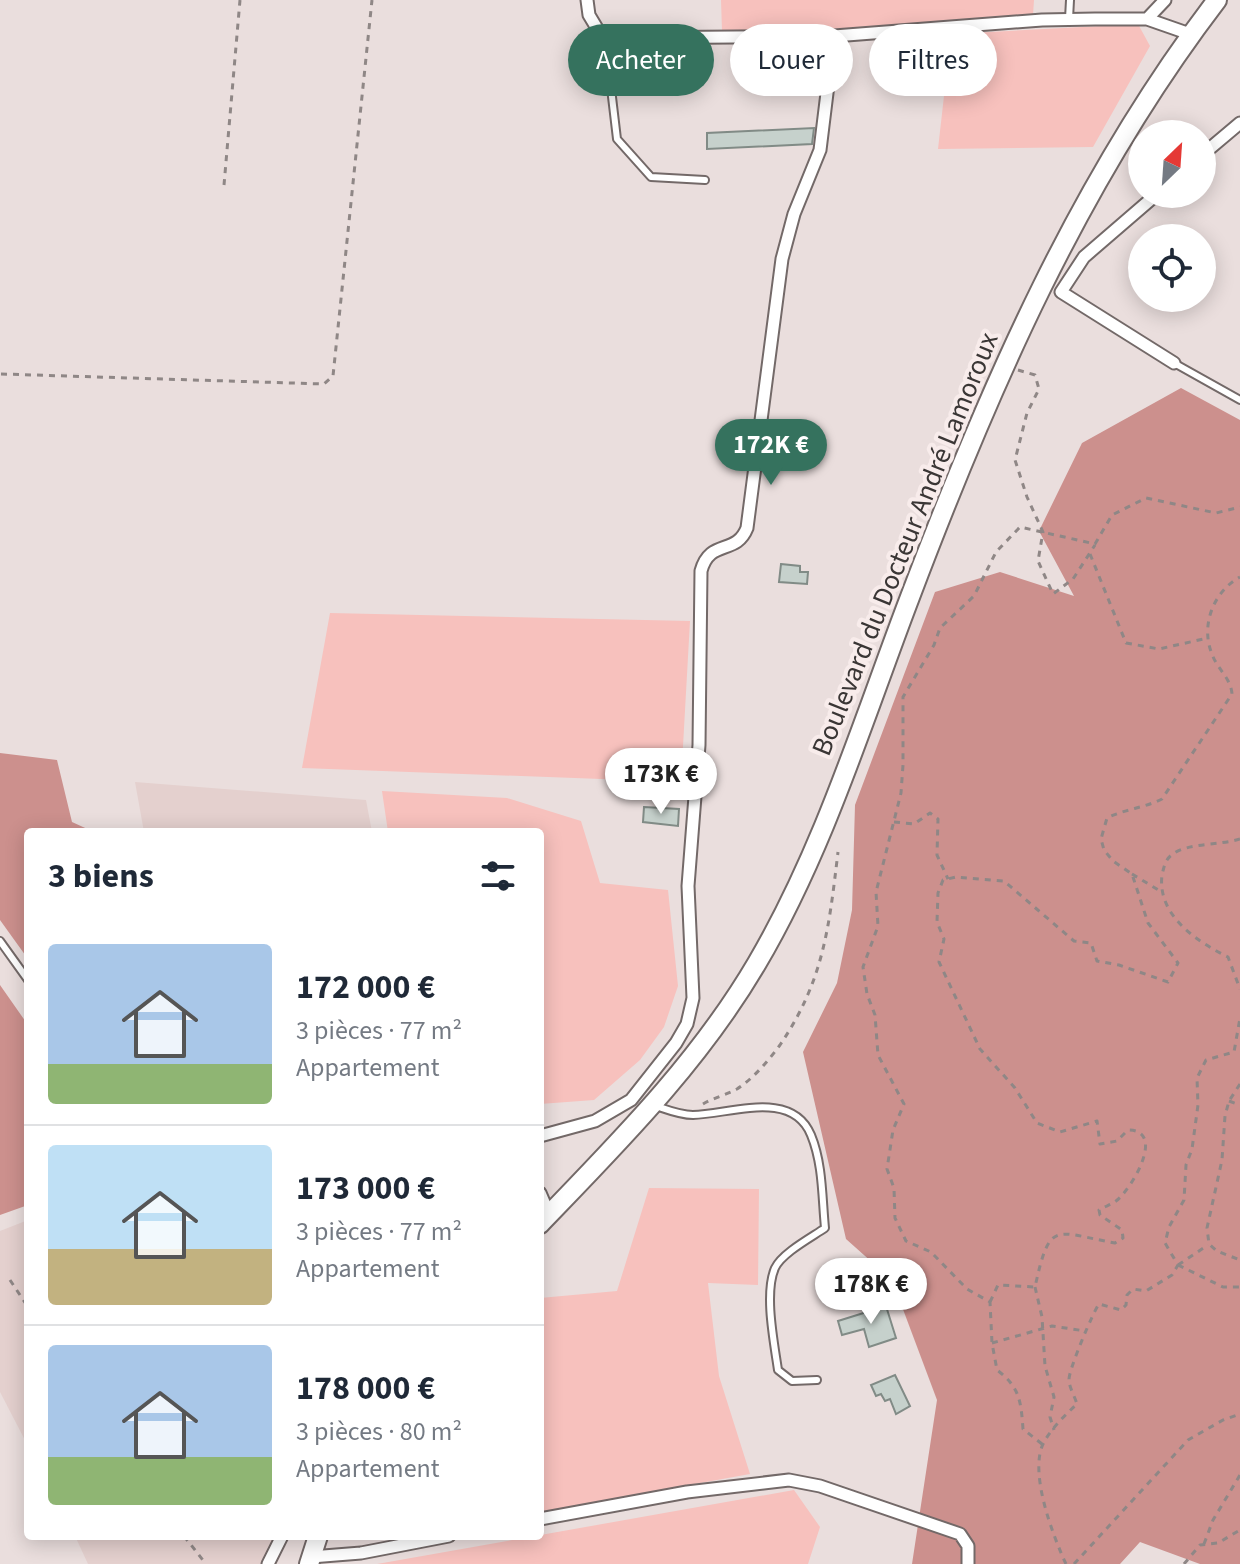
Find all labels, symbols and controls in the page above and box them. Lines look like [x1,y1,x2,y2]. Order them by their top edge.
chip: Acheter [568,24,714,96]
chip: Louer [730,24,853,96]
chip: Filtres [869,24,997,96]
north arrow [1128,120,1216,208]
map controls [1128,120,1216,312]
button: locate [1128,224,1216,312]
street label: Boulevard du Docteur André Lamoroux [802,326,1009,762]
pin: 172K € [706,419,836,487]
text: 172K € [733,426,809,463]
pin: 173K € [596,748,726,816]
text: 173K € [623,755,699,792]
text: 3 biens [48,852,154,901]
icon: filters [476,854,520,898]
text: 172 000 € [296,963,435,1012]
icon: home [112,976,208,1072]
text: 3 pièces · 77 m² [296,1012,462,1049]
text: Appartement [296,1049,440,1086]
text: 173 000 € [296,1164,435,1213]
icon: home [112,1177,208,1273]
text: 3 pièces · 77 m² [296,1213,462,1250]
text: Appartement [296,1250,440,1287]
pin: 178K € [806,1258,936,1326]
text: 178K € [833,1265,909,1302]
text: 178 000 € [296,1364,435,1413]
icon: home [112,1377,208,1473]
text: 3 pièces · 80 m² [296,1413,462,1450]
text: Appartement [296,1450,440,1487]

